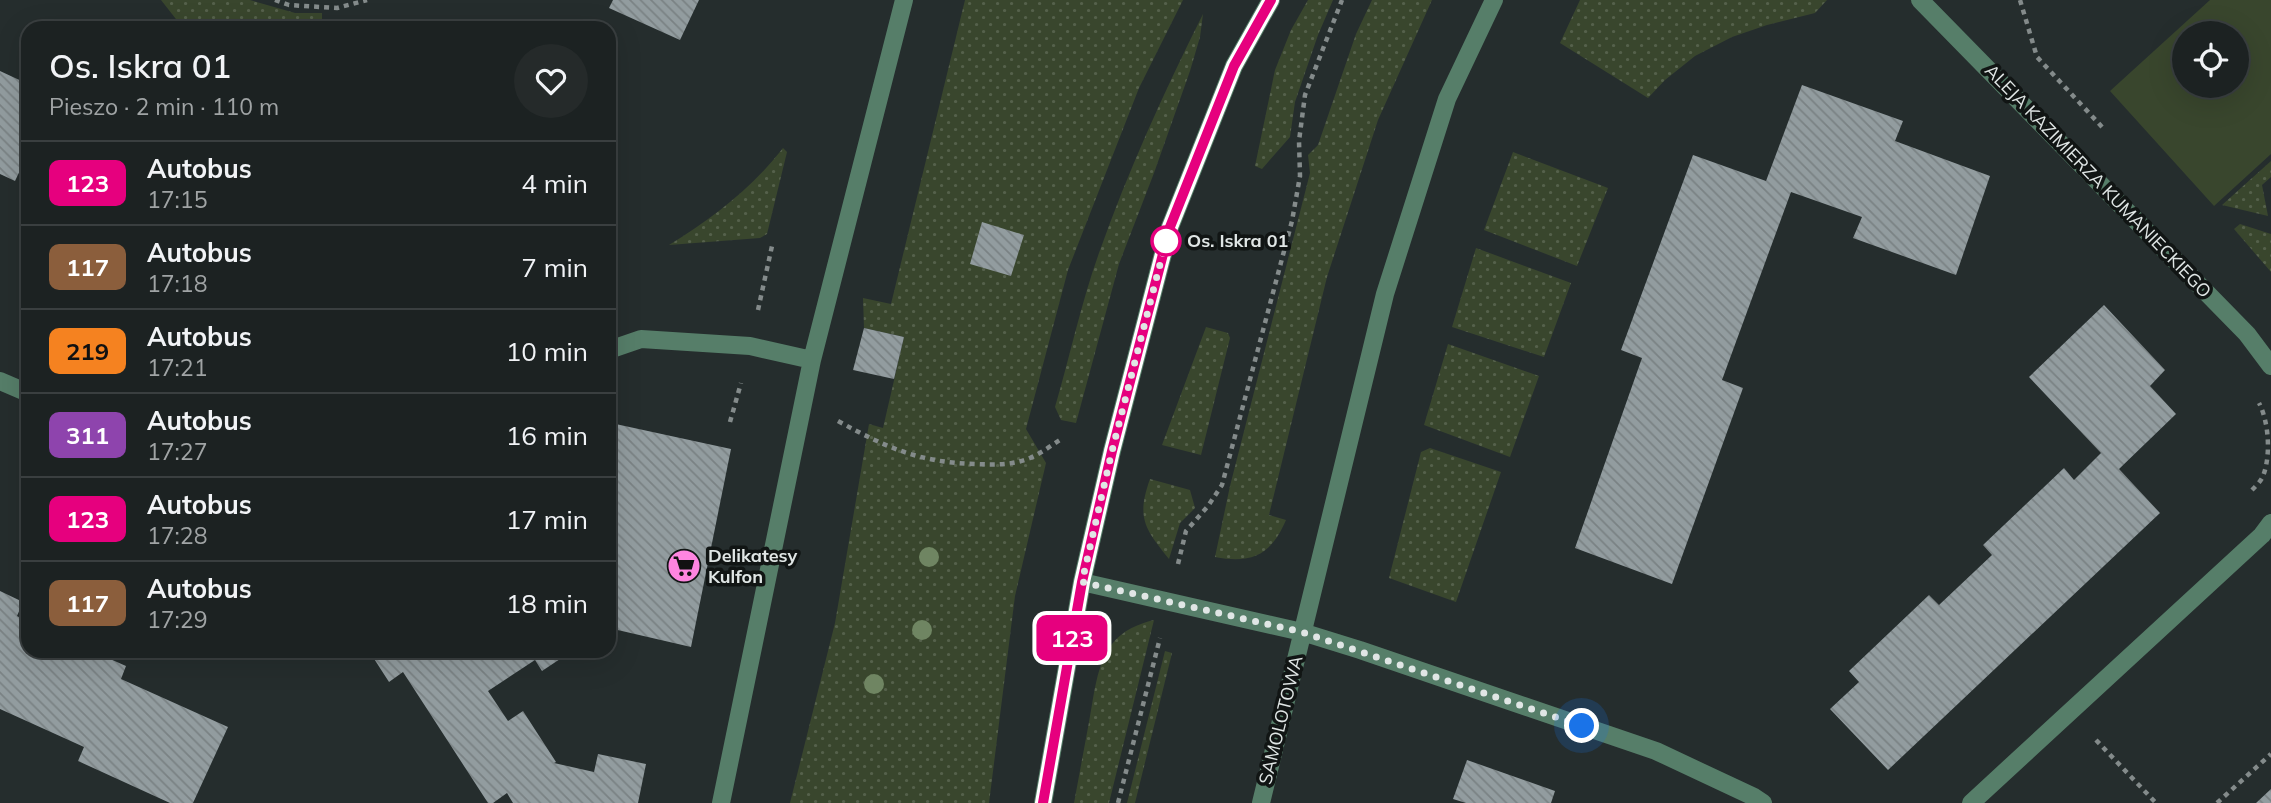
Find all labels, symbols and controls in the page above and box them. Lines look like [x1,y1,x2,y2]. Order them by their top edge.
map controls [2172,21,2249,98]
button: locate [2172,21,2249,98]
button: heart [514,44,588,118]
text: Os. Iskra 01 [49,45,231,86]
street label: ALEJA KAZIMIERZA KUMANIECKIEGO [1980,59,2216,302]
text: Pieszo · 2 min · 110 m [49,92,279,121]
text: Autobus [147,152,252,185]
text: 4 min [521,167,588,200]
text: 123 [66,168,109,198]
text: 17:15 [147,185,207,214]
marker: Os. Iskra 01 [1151,226,1181,256]
place label: Os. Iskra 01 [1187,229,1288,252]
text: Autobus [147,236,252,269]
text: 7 min [521,251,588,284]
text: 117 [66,252,109,282]
text: 17:18 [147,269,207,298]
text: Autobus [147,320,252,353]
text: 10 min [506,335,588,368]
text: 219 [66,336,109,366]
text: 17:21 [147,353,207,382]
text: Autobus [147,404,252,437]
text: 16 min [506,419,588,452]
text: 311 [66,420,109,450]
text: 17:27 [147,437,207,466]
text: Autobus [147,488,252,521]
text: 17 min [506,503,588,536]
text: 123 [66,504,109,534]
text: 17:28 [147,521,207,550]
place label: Delikatesy Kulfon [708,544,797,588]
supermarket icon: Delikatesy Kulfon [665,547,703,585]
text: Autobus [147,572,252,605]
text: 18 min [506,587,588,620]
text: 117 [66,588,109,618]
text: 17:29 [147,605,207,634]
line badge: 123 [1032,615,1112,661]
text: 123 [1050,623,1094,653]
street label: SAMOLOTOWA [1253,653,1308,787]
your location [1564,708,1599,743]

